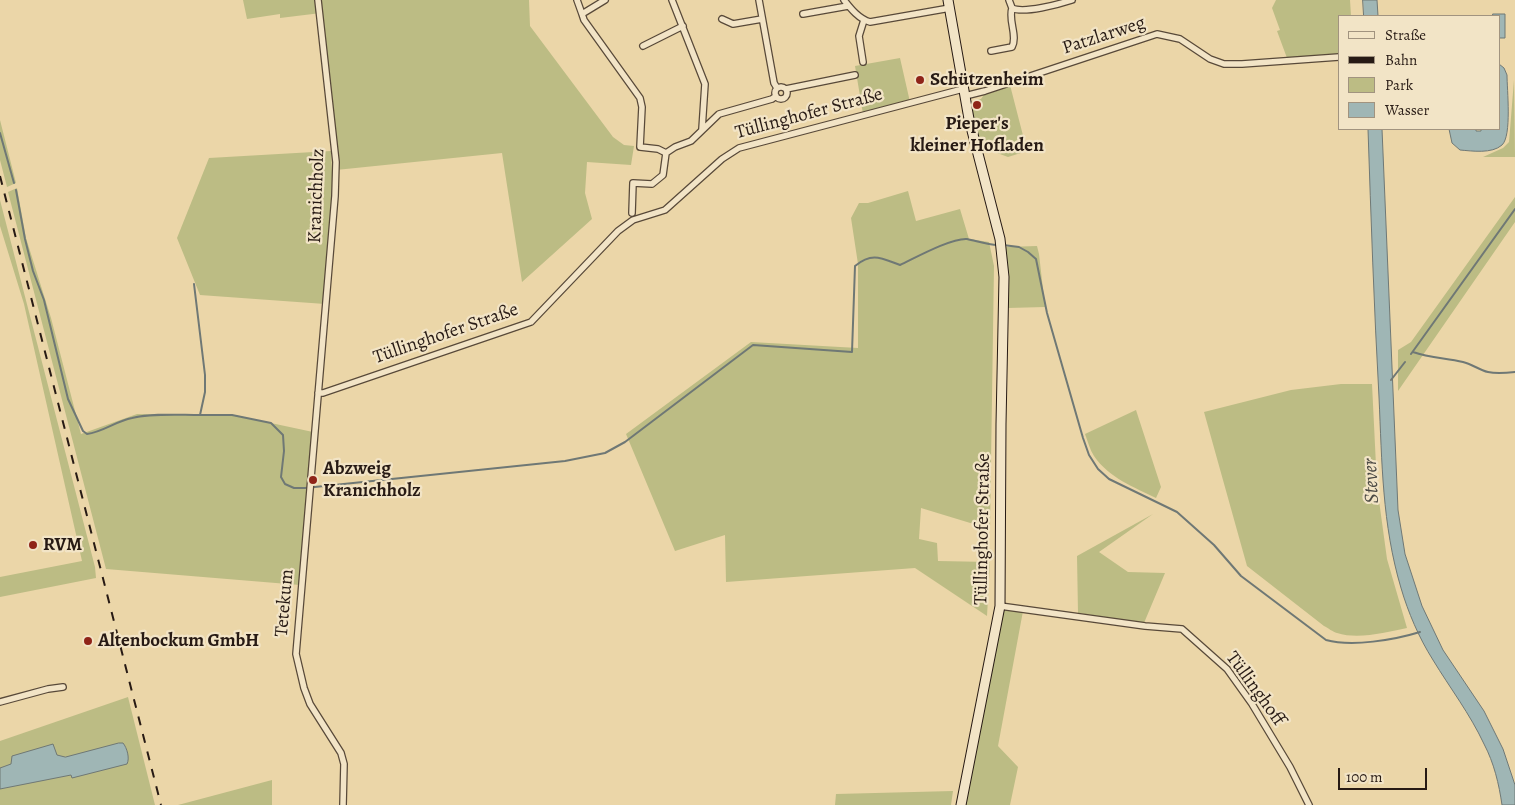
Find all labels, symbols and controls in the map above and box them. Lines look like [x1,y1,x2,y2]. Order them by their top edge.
street label: Patzlarweg [1060,12,1148,60]
legend [1338,15,1500,130]
text: Straße [1385,25,1426,45]
text: Bahn [1385,50,1417,70]
place label: Schützenheim [930,69,1044,91]
marker: Schützenheim [914,74,926,86]
text: Park [1385,75,1413,95]
street label: Tüllinghofer Straße [733,83,885,145]
marker: Pieper's kleiner Hofladen [971,99,983,111]
text: Wasser [1385,100,1429,120]
place label: Pieper's kleiner Hofladen [910,113,1044,157]
street label: Kranichholz [304,148,330,244]
street label: Tüllinghofer Straße [371,299,521,369]
street label: Tüllinghofer Straße [970,453,996,605]
place label: Abzweig Kranichholz [323,458,421,502]
water label: Stever [1359,458,1385,504]
marker: Abzweig Kranichholz [307,474,319,486]
place label: RVM [43,534,82,556]
marker: RVM [27,539,39,551]
street label: Tetekum [271,568,299,638]
place label: Altenbockum GmbH [98,630,259,652]
marker: Altenbockum GmbH [82,635,94,647]
street label: Tüllinghoff [1220,647,1290,731]
scale bar [1340,758,1429,790]
text: 100 m [1346,767,1383,787]

